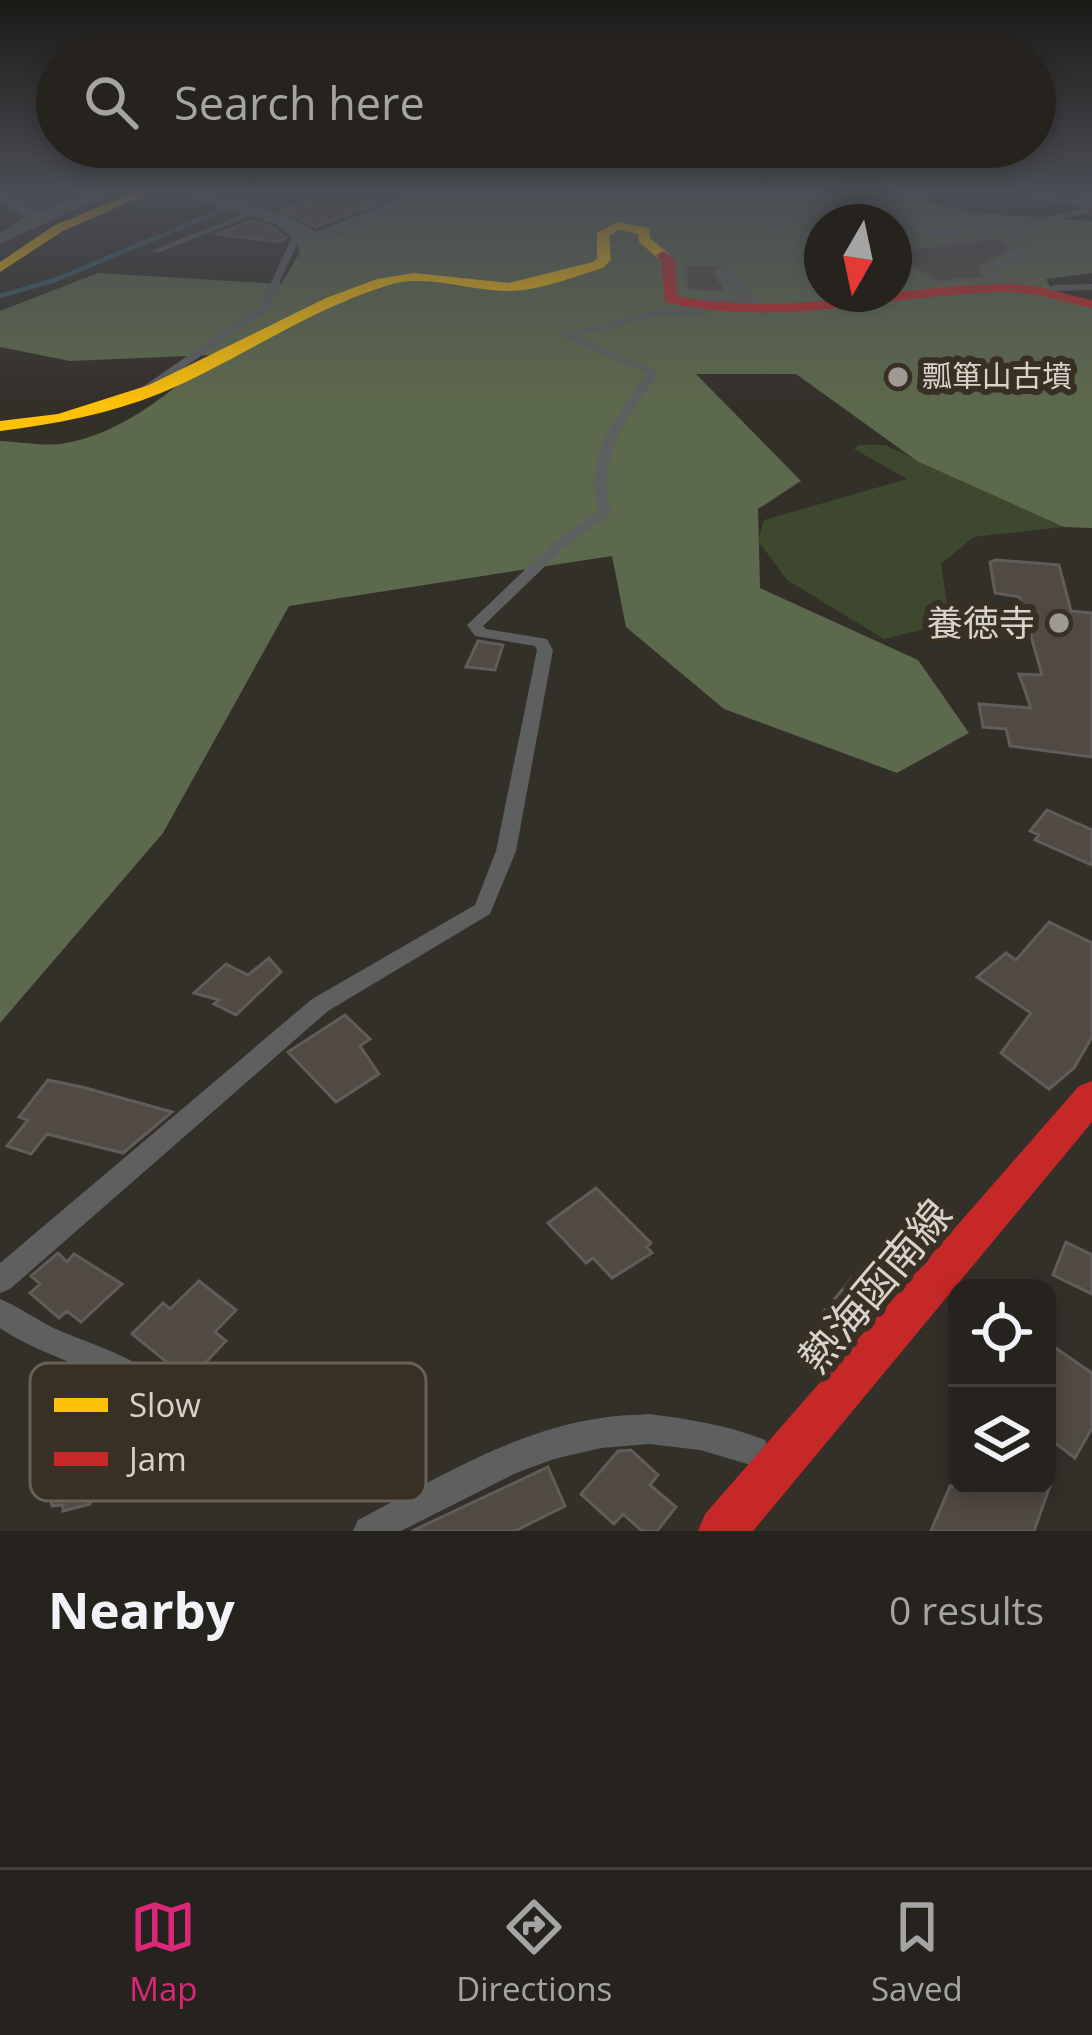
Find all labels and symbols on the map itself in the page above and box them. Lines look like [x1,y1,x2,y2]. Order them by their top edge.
north arrow [804,204,912,312]
place label: 瓢箪山古墳 [922,355,1072,396]
marker: 瓢箪山古墳 [885,364,911,390]
place label: 養徳寺 [927,598,1035,647]
marker: 養徳寺 [1046,610,1072,636]
street label: 熱海函南線 [785,1186,963,1384]
legend [30,1363,426,1501]
text: Slow [129,1382,201,1427]
text: Jam [126,1436,187,1481]

